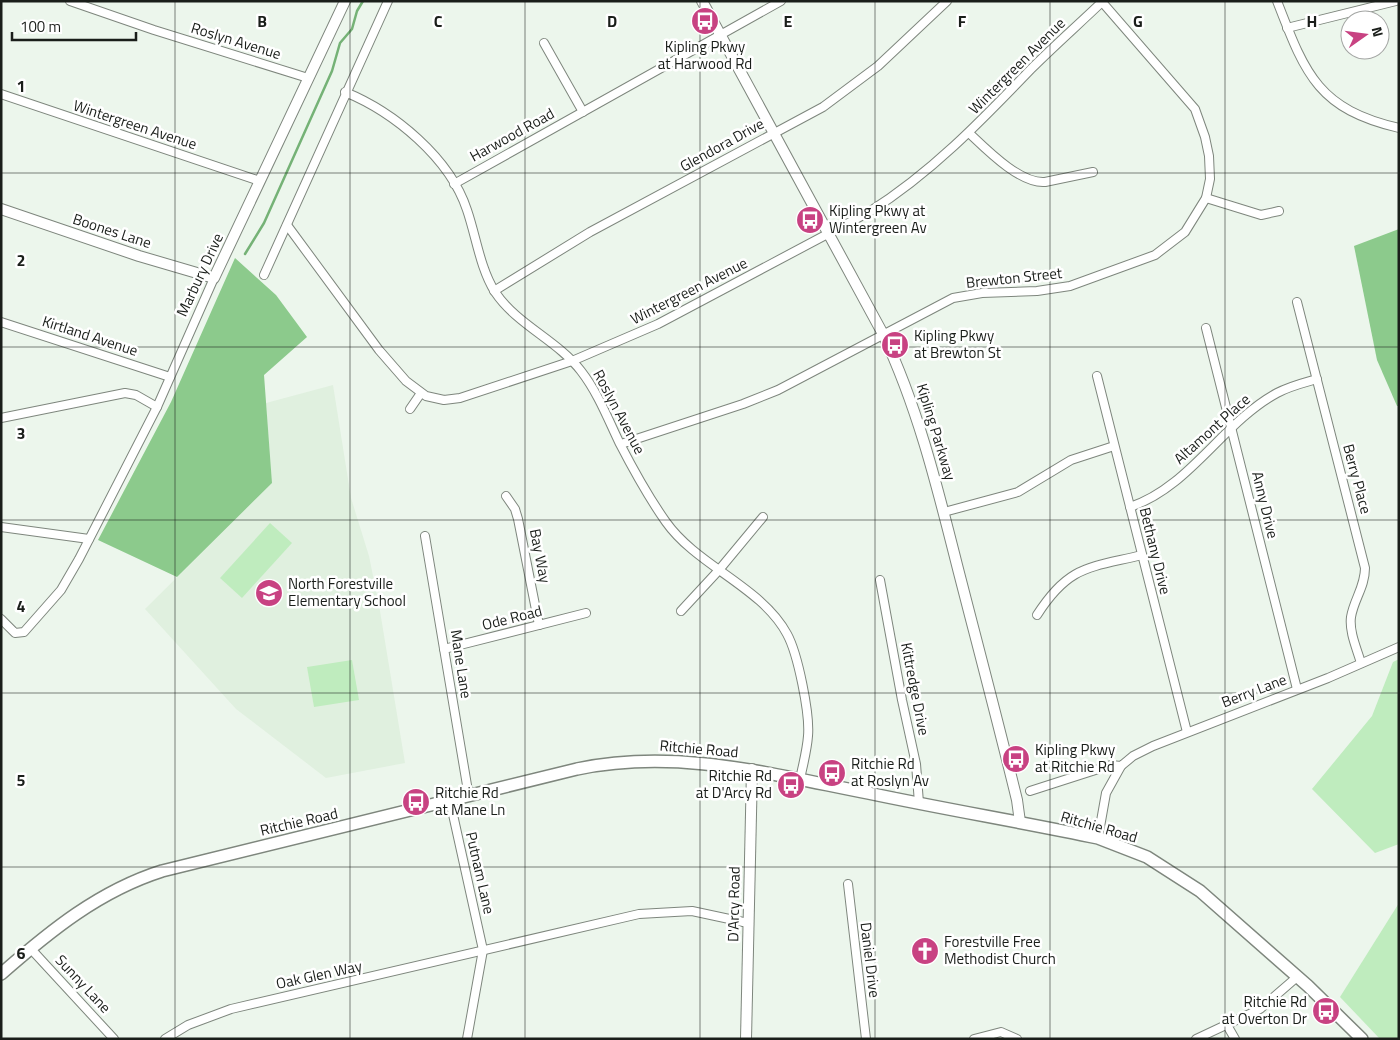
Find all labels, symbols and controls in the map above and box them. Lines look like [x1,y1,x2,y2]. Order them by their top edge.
bus stop icon: Kipling Pkwy at Harwood Rd [690,6,720,36]
text: B [257,9,267,33]
text: C [434,9,443,33]
text: D [607,9,617,33]
text: E [784,9,793,33]
text: F [958,9,967,33]
text: G [1133,9,1143,33]
text: H [1307,9,1317,33]
scale bar [12,10,136,42]
north arrow [1340,10,1390,60]
street label: Wintergreen Avenue [963,12,1070,119]
text: 100 m [20,15,61,38]
street label: Roslyn Avenue [188,16,284,65]
text: N [1367,24,1389,39]
place label: Kipling Pkwy at Harwood Rd [658,35,752,75]
text: 1 [17,74,25,98]
street label: Wintergreen Avenue [70,94,200,155]
street label: Harwood Road [465,102,558,167]
street label: Glendora Drive [676,112,768,177]
place label: Kipling Pkwy at Wintergreen Av [829,199,927,239]
bus stop icon: Kipling Pkwy at Wintergreen Av [795,205,825,235]
street label: Boones Lane [70,207,154,254]
street label: Marbury Drive [170,229,229,320]
text: 2 [17,248,25,272]
street label: Wintergreen Avenue [626,251,751,330]
street label: Brewton Street [965,261,1064,294]
street label: Kirtland Avenue [39,309,141,362]
place label: Kipling Pkwy at Brewton St [914,324,1002,364]
bus stop icon: Kipling Pkwy at Brewton St [880,330,910,360]
street label: Roslyn Avenue [587,365,651,458]
street label: Kipling Parkway [911,381,962,483]
street label: Altamont Place [1168,388,1255,469]
text: 3 [17,421,25,445]
street label: Berry Place [1337,441,1378,516]
street label: Anny Drive [1246,469,1285,541]
street label: Bethany Drive [1134,505,1177,597]
street label: Bay Way [524,527,557,585]
place label: North Forestville Elementary School [288,572,406,612]
school or university icon: North Forestville Elementary School [254,578,284,608]
text: 4 [17,594,26,618]
street label: Ode Road [479,599,544,636]
street label: Mane Lane [445,628,478,700]
street label: Kittredge Drive [895,640,936,737]
street label: Berry Lane [1218,668,1290,713]
street label: Ritchie Road [659,734,739,763]
place label: Kipling Pkwy at Ritchie Rd [1035,738,1115,778]
bus stop icon: Kipling Pkwy at Ritchie Rd [1001,744,1031,774]
place label: Ritchie Rd at Roslyn Av [851,752,929,792]
bus stop icon: Ritchie Rd at Roslyn Av [817,758,847,788]
place label: Ritchie Rd at D'Arcy Rd [696,764,772,804]
text: 5 [17,768,26,792]
bus stop icon: Ritchie Rd at D'Arcy Rd [776,770,806,800]
place label: Ritchie Rd at Mane Ln [435,781,505,821]
bus stop icon: Ritchie Rd at Mane Ln [401,787,431,817]
street label: Ritchie Road [258,801,340,842]
street label: Ritchie Road [1058,805,1140,848]
street label: Putnam Lane [460,829,501,916]
street label: D'Arcy Road [721,866,746,942]
street label: Daniel Drive [854,921,887,999]
place label: Forestville Free Methodist Church [944,930,1056,970]
church icon: Forestville Free Methodist Church [910,936,940,966]
text: 6 [17,941,26,965]
street label: Sunny Lane [50,949,117,1018]
street label: Oak Glen Way [274,954,364,995]
place label: Ritchie Rd at Overton Dr [1222,990,1307,1030]
bus stop icon: Ritchie Rd at Overton Dr [1311,996,1341,1026]

